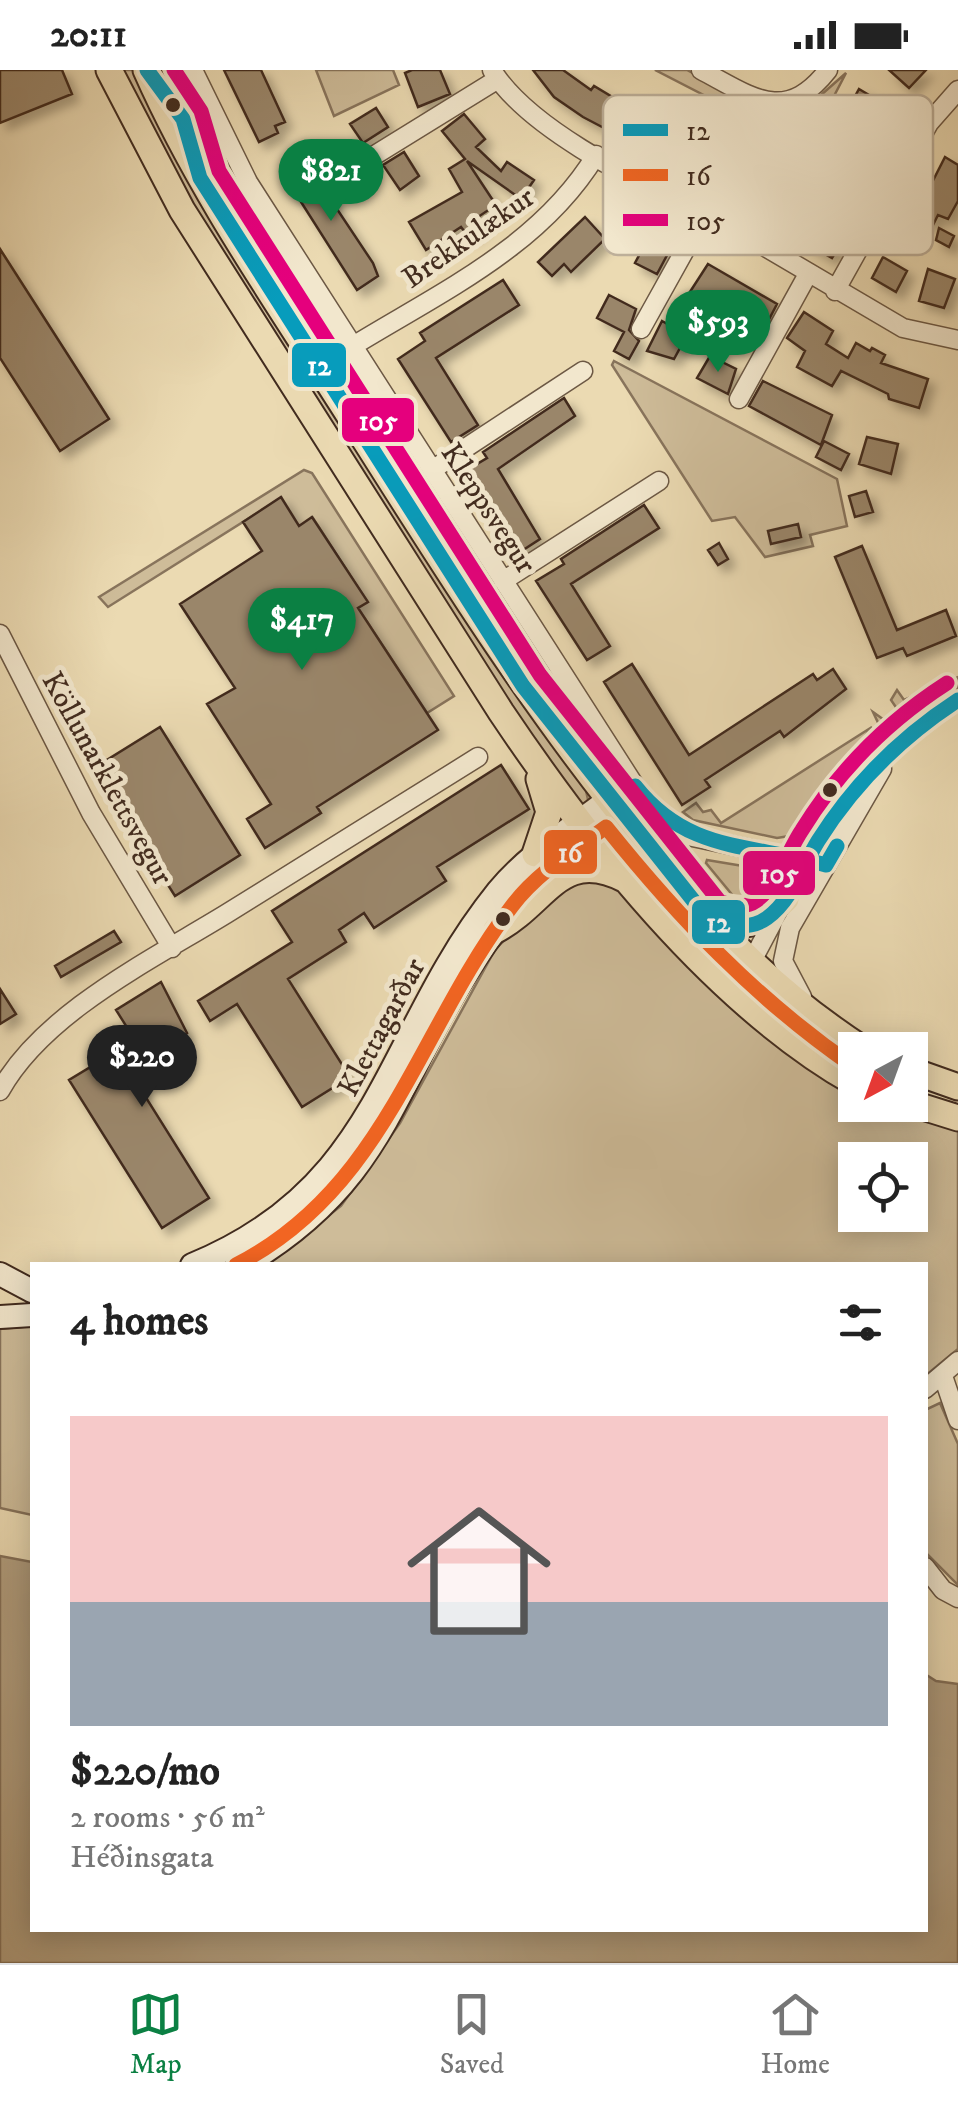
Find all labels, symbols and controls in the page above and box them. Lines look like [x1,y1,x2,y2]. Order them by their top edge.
text: 20:11 [50,11,127,59]
unlabelled marker [163,95,183,115]
legend [603,95,933,255]
text: 12 [686,114,710,149]
pin: $821 [272,139,390,224]
text: $821 [301,151,361,191]
text: 16 [686,159,712,194]
street label: Brekkulækur [396,179,542,297]
text: 105 [686,204,725,239]
pin: $593 [659,290,777,375]
text: $593 [687,302,749,342]
line badge: 12 [290,341,348,389]
text: 12 [307,349,331,384]
line badge: 105 [340,396,416,444]
text: 105 [358,404,398,439]
street label: Kleppsvegur [432,437,544,581]
pin: $417 [243,588,361,673]
text: $417 [270,600,334,640]
street label: Köllunarklettsvegur [33,666,181,892]
unlabelled marker [820,780,840,800]
line badge: 16 [542,828,599,876]
text: 16 [558,836,584,871]
line badge: 105 [741,849,817,897]
text: 105 [759,857,799,892]
line badge: 12 [690,898,747,946]
text: 12 [706,906,730,941]
unlabelled marker [493,909,513,929]
street label: Klettagarðar [330,952,434,1103]
pin: $220 [83,1025,201,1110]
north arrow [838,1032,928,1122]
map controls [838,1032,928,1232]
text: $220 [109,1037,175,1077]
button: locate [838,1142,928,1232]
icon: filters [833,1295,888,1350]
text: 4 homes [70,1296,208,1348]
icon: home [389,1481,569,1661]
text: $220/mo [70,1746,220,1798]
text: 2 rooms · 56 m² [70,1798,265,1838]
text: Héðinsgata [70,1838,214,1878]
tab: Map [128,1987,183,2082]
tab: Saved [440,1987,504,2082]
tab: Home [761,1987,830,2082]

